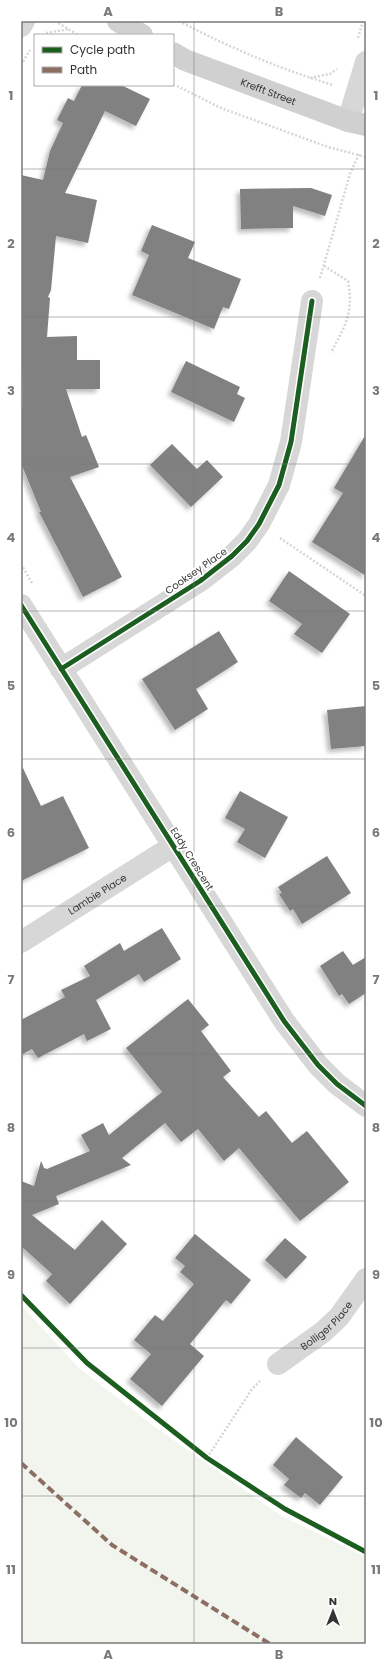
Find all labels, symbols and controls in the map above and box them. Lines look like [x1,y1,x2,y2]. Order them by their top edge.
text: A [103,2,113,21]
text: B [275,2,284,21]
legend [34,34,174,86]
text: Cycle path [70,41,135,58]
text: Path [70,61,97,78]
street label: Krefft Street [239,74,299,109]
text: 1 [9,86,13,105]
text: 1 [374,86,378,105]
text: 2 [7,234,15,253]
text: 2 [372,234,380,253]
text: 3 [7,381,15,400]
text: 3 [372,381,380,400]
text: 4 [7,528,16,547]
text: 4 [372,528,381,547]
street label: Cooksey Place [162,544,230,598]
text: 5 [7,676,15,695]
text: 5 [372,676,380,695]
text: 6 [7,823,15,842]
text: 6 [372,823,380,842]
street label: Eddy Crescent [167,824,218,894]
street label: Lambie Place [65,870,129,918]
text: 7 [8,970,15,989]
text: 7 [373,970,380,989]
text: 8 [7,1118,15,1137]
text: 8 [372,1118,380,1137]
text: 9 [7,1265,15,1284]
text: 9 [372,1265,380,1284]
street label: Bolliger Place [297,1298,356,1353]
text: 10 [4,1413,18,1432]
text: 10 [369,1413,383,1432]
text: 11 [6,1560,16,1579]
text: 11 [371,1560,381,1579]
north arrow [313,1591,353,1631]
text: N [329,1593,337,1609]
text: A [103,1645,113,1664]
text: B [275,1645,284,1664]

